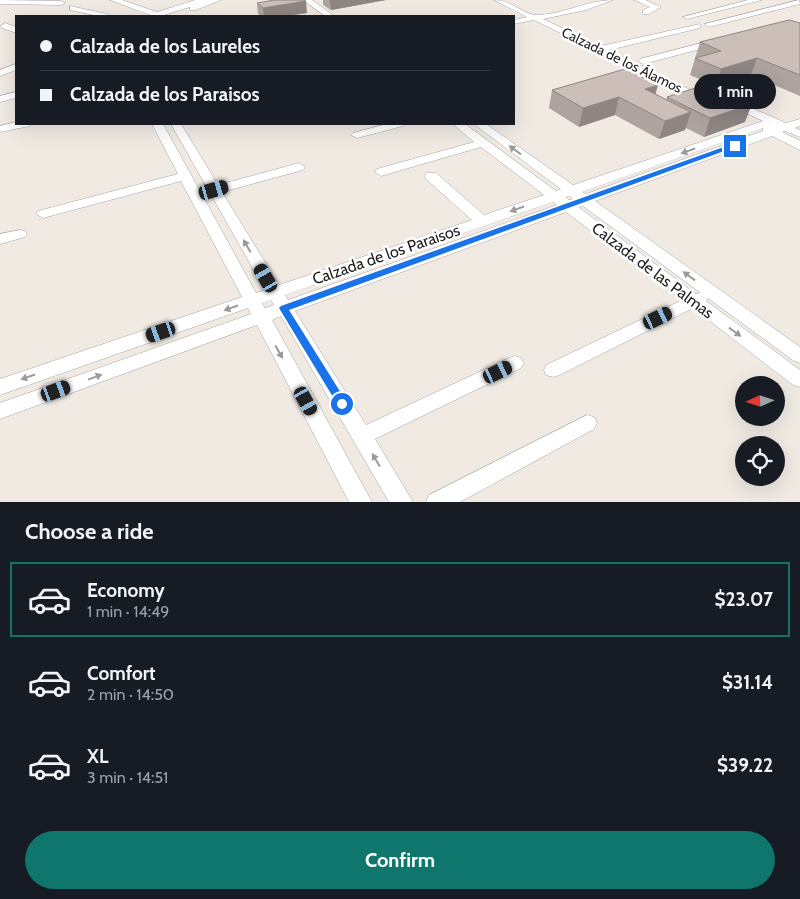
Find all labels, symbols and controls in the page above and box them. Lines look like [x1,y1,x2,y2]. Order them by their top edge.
street label: Calzada de los Álamos [559,23,685,97]
text: Calzada de los Laureles [70,35,260,58]
callout: 1 min [694,74,776,108]
text: 1 min [717,82,753,101]
text: Calzada de los Paraisos [70,83,260,106]
route end [724,135,746,157]
one-way arrow [508,145,522,155]
one-way arrow [680,147,695,155]
car [197,179,230,201]
one-way arrow [510,206,525,213]
street label: Calzada de las Palmas [588,218,718,323]
street label: Calzada de los Paraisos [310,220,463,289]
one-way arrow [243,239,252,252]
car [252,261,279,295]
one-way arrow [683,271,696,281]
one-way arrow [224,304,239,312]
car [641,305,674,331]
car [144,320,177,344]
one-way arrow [728,327,742,337]
one-way arrow [275,345,283,359]
car [481,359,514,385]
one-way arrow [88,373,103,381]
one-way arrow [20,374,35,382]
north arrow [735,376,785,426]
map controls [735,376,785,486]
car [39,379,72,403]
car [292,384,319,418]
route start [331,393,353,415]
button: locate [735,436,785,486]
one-way arrow [372,453,381,466]
text: Choose a ride [25,518,154,545]
icon: car [27,577,72,622]
text: Economy [87,579,165,602]
text: $23.07 [715,588,773,611]
text: 1 min · 14:49 [87,602,169,621]
icon: car [27,660,72,705]
text: Comfort [87,662,156,685]
text: $31.14 [722,671,773,694]
text: 2 min · 14:50 [87,685,174,704]
icon: car [27,743,72,788]
text: XL [87,745,108,768]
text: $39.22 [717,754,773,777]
text: 3 min · 14:51 [87,768,168,787]
button: Confirm [25,831,775,889]

